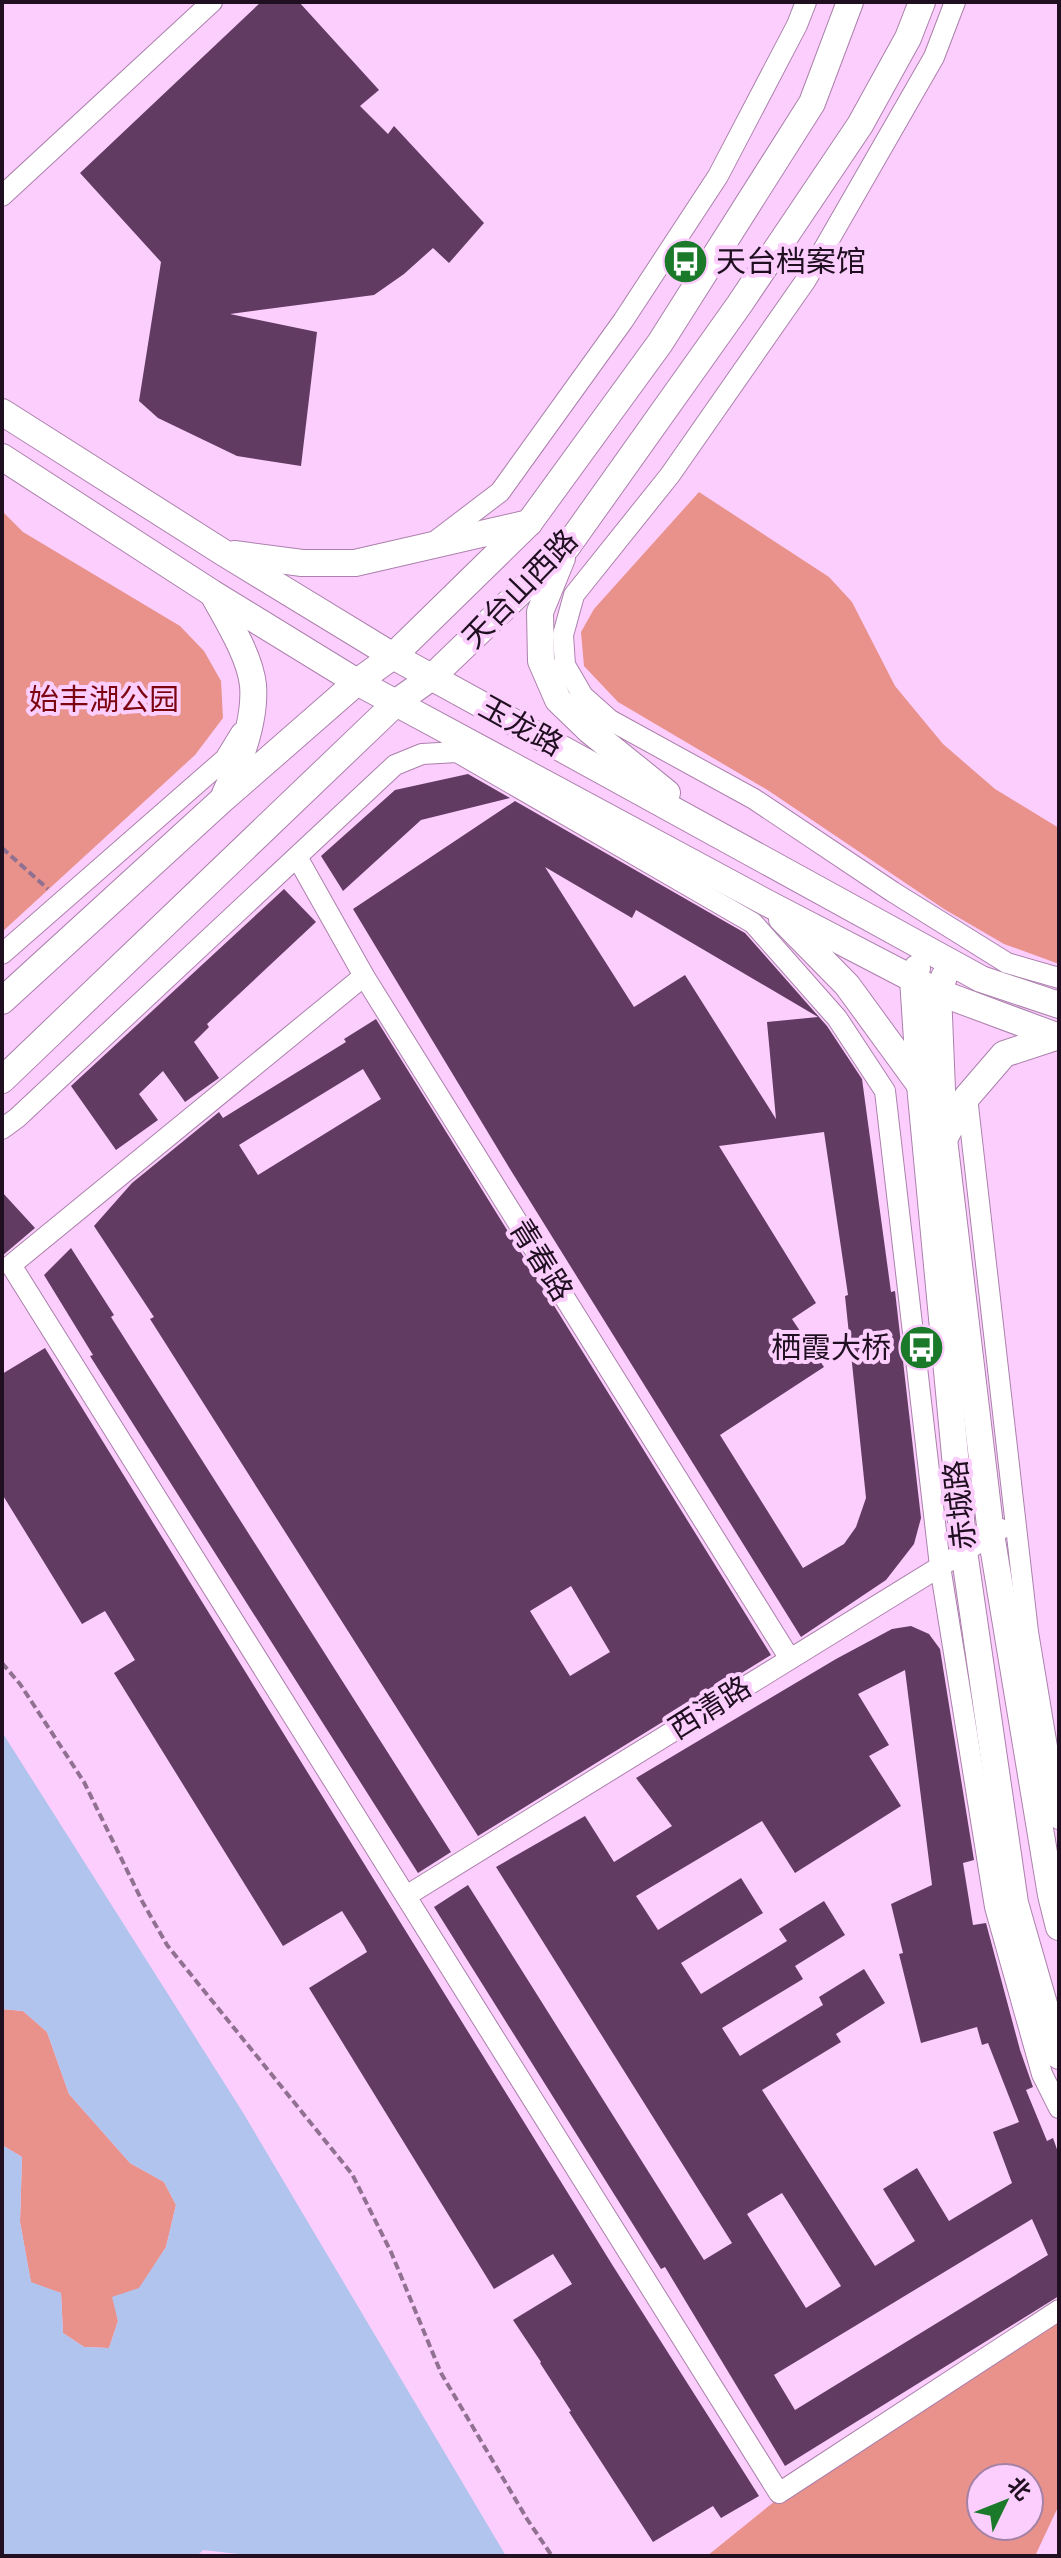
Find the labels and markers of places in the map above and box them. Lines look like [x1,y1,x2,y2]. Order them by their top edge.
bus stop icon: 天台档案馆 [661,238,709,286]
place label: 天台档案馆 [716,238,866,284]
place label: 栖霞大桥 [771,1324,891,1370]
bus stop icon: 栖霞大桥 [898,1324,946,1372]

